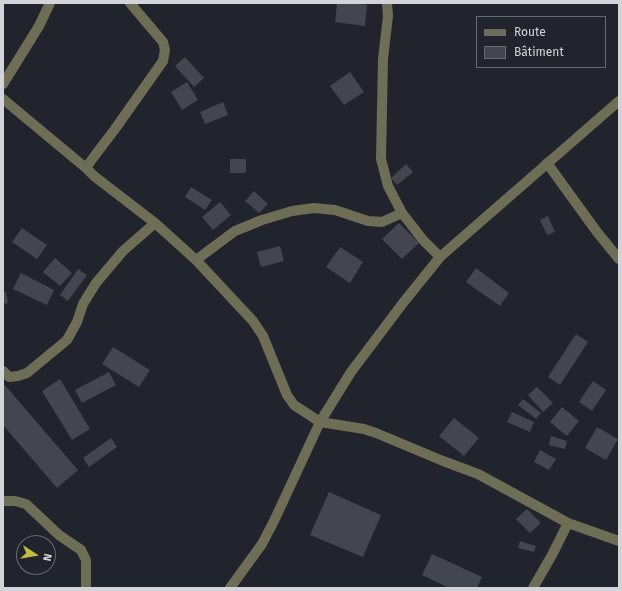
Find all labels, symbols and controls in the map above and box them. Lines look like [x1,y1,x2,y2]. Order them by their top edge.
legend [476,16,606,68]
text: Route [514,25,546,39]
text: Bâtiment [514,45,564,59]
north arrow [16,535,56,575]
text: N [40,552,54,562]

